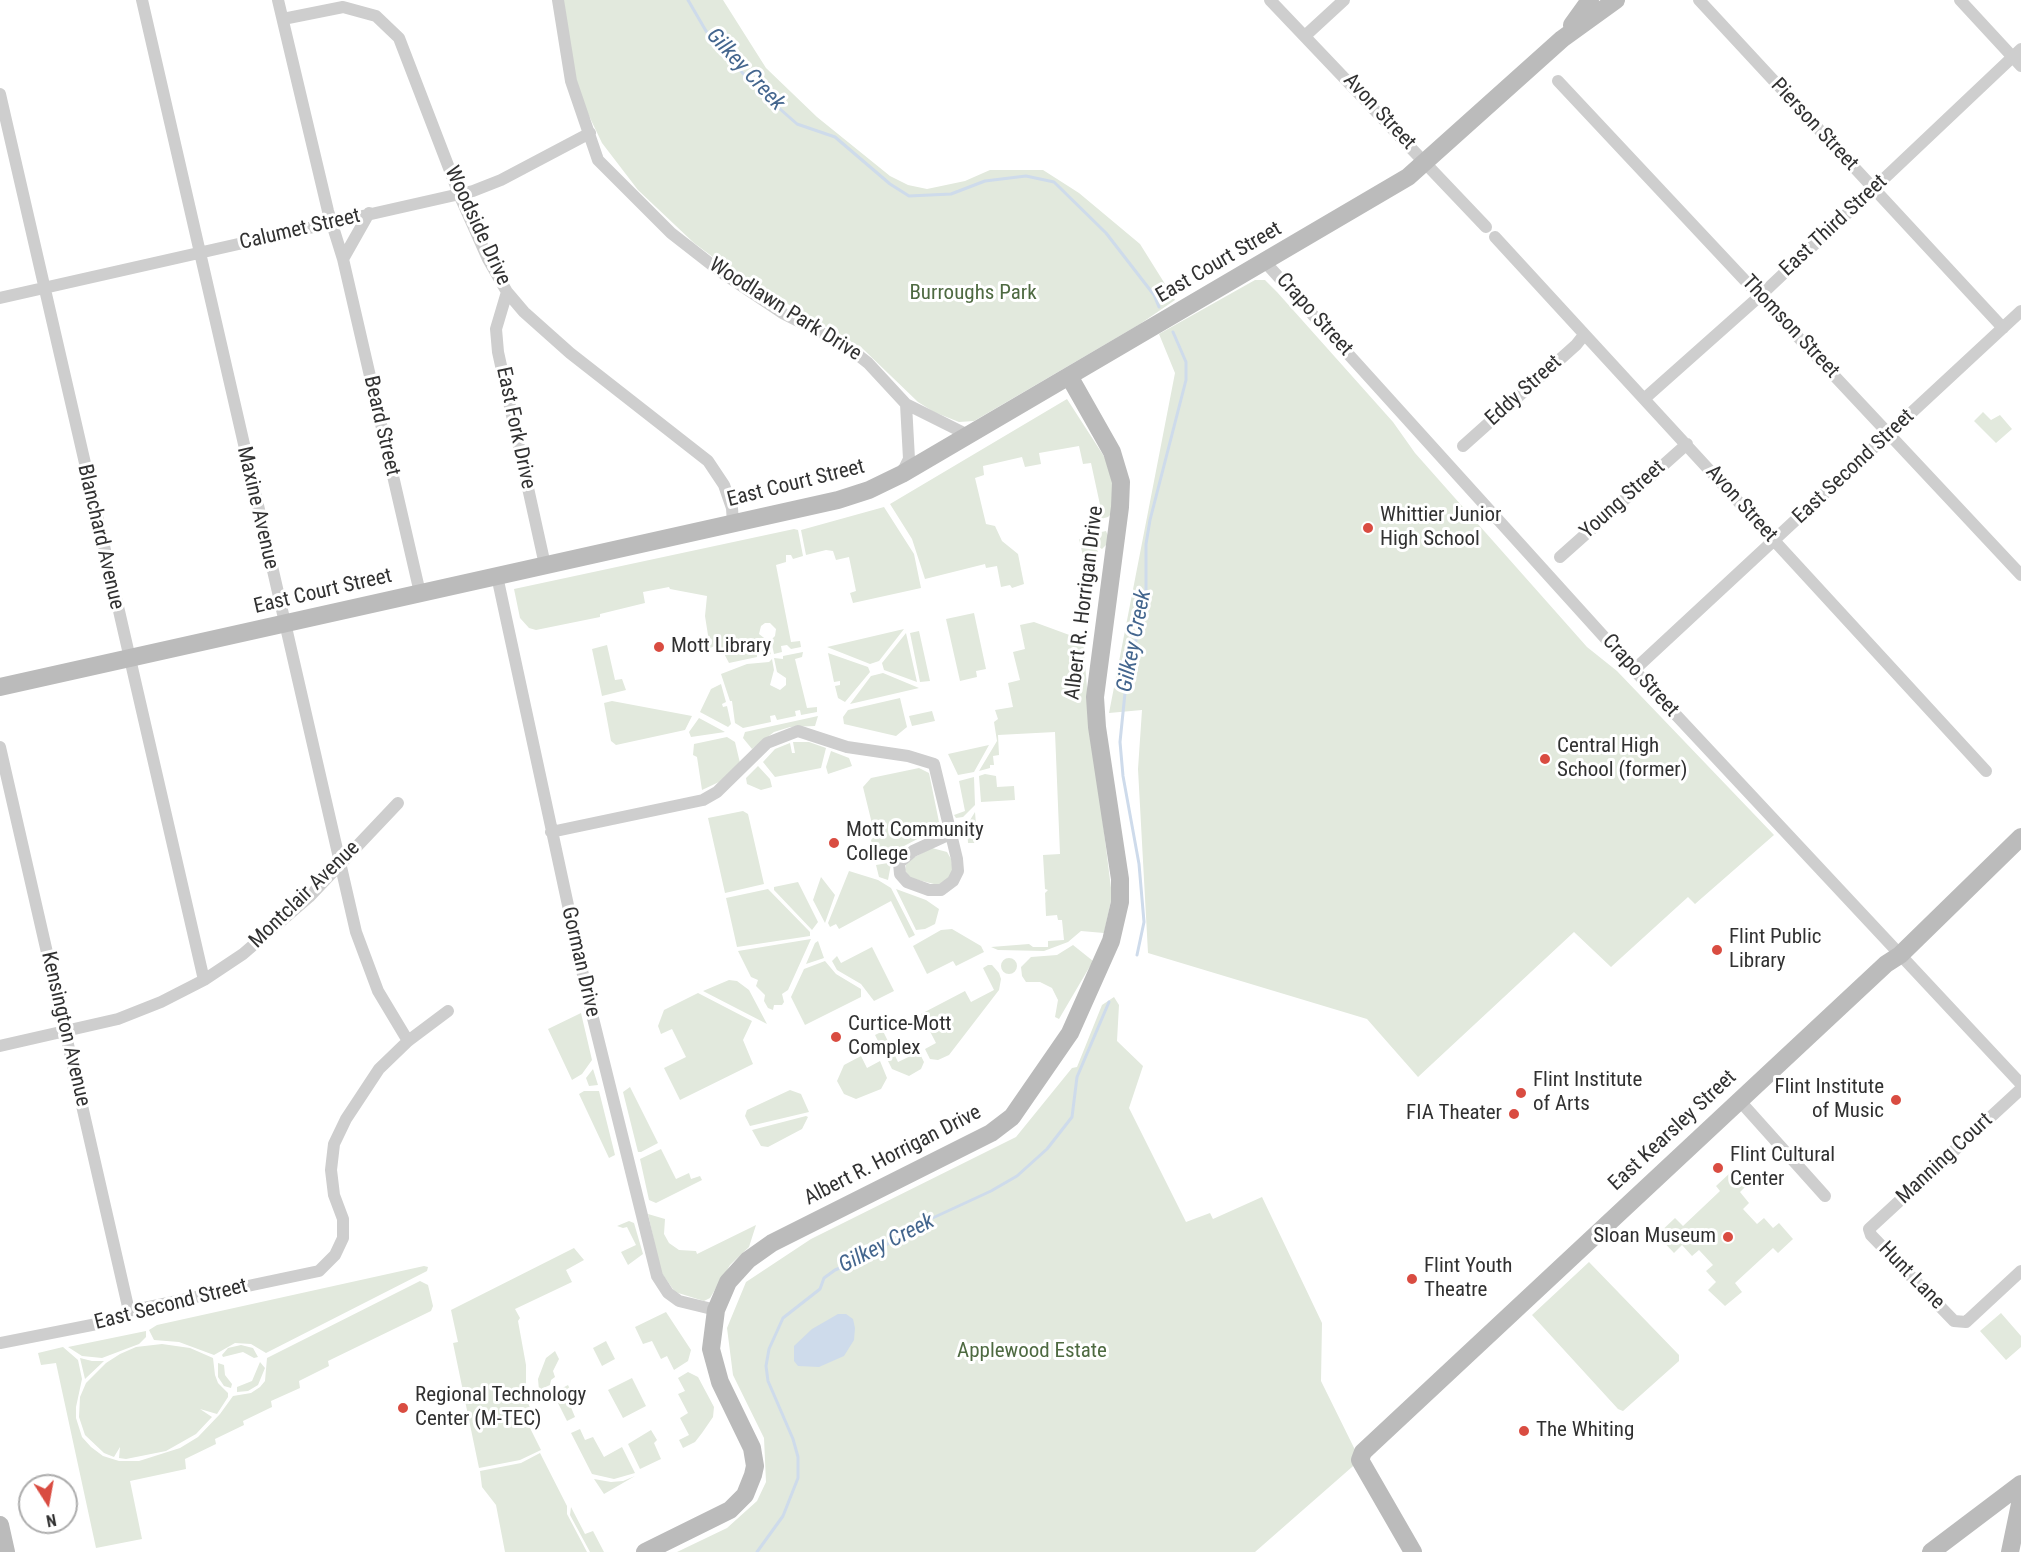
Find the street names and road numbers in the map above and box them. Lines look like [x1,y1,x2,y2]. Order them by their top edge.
street label: Avon Street [1337,69,1421,155]
street label: Pierson Street [1765,74,1863,176]
street label: Woodside Drive [438,162,516,290]
street label: East Third Street [1775,170,1893,282]
street label: Calumet Street [237,204,363,256]
street label: East Court Street [1152,217,1286,309]
street label: Woodlawn Park Drive [704,253,866,367]
street label: Crapo Street [1270,268,1358,362]
street label: Thomson Street [1736,270,1844,384]
street label: Eddy Street [1481,350,1567,432]
street label: East Fork Drive [490,365,540,491]
street label: Beard Street [357,373,405,479]
street label: East Second Street [1788,404,1920,530]
street label: Maxine Avenue [231,444,283,572]
street label: East Court Street [725,455,867,513]
street label: Young Street [1575,455,1671,545]
street label: Avon Street [1700,460,1782,548]
street label: Blanchard Avenue [71,462,129,612]
street label: Albert R. Horrigan Drive [1061,505,1109,701]
street label: East Court Street [252,564,394,620]
street label: Crapo Street [1596,629,1684,723]
street label: Montclair Avenue [245,836,365,954]
street label: Gorman Drive [555,905,605,1019]
street label: Kensington Avenue [35,949,95,1109]
street label: East Kearsley Street [1604,1065,1742,1197]
street label: Albert R. Horrigan Drive [800,1100,986,1212]
street label: Manning Court [1892,1108,1998,1210]
street label: Hunt Lane [1873,1237,1949,1315]
street label: East Second Street [92,1274,250,1336]

